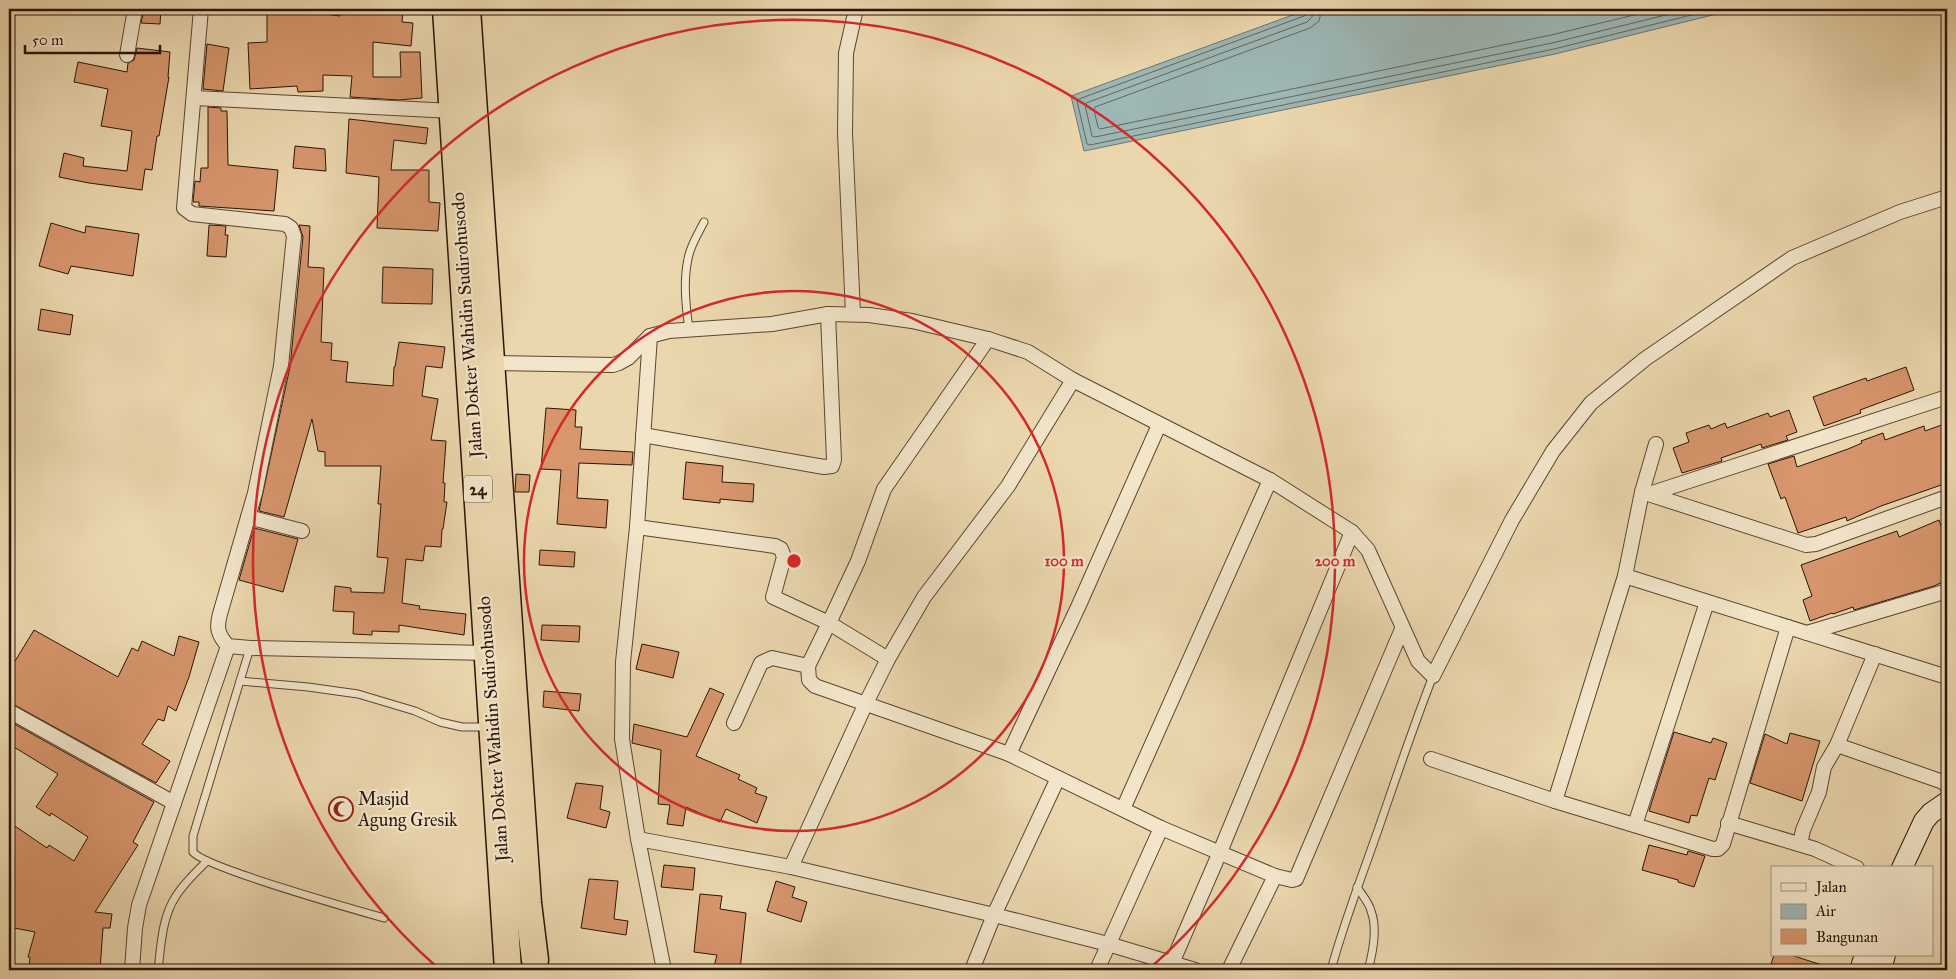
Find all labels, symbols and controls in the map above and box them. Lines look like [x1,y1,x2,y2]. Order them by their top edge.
scale bar [25,22,160,54]
text: 50 m [32,31,64,49]
street label: Jalan Dokter Wahidin Sudirohusodo [447,191,488,461]
road number: 24 [464,476,492,502]
centre of rings [785,552,803,570]
text: 100 m [1044,552,1084,570]
text: 200 m [1315,552,1356,570]
street label: Jalan Dokter Wahidin Sudirohusodo [473,595,514,865]
place label: Masjid Agung Gresik [357,788,458,832]
mosque icon: Masjid Agung Gresik [328,796,354,822]
legend [1771,866,1934,956]
text: Jalan [1814,878,1847,897]
text: Air [1815,902,1836,920]
text: Bangunan [1816,928,1878,946]

